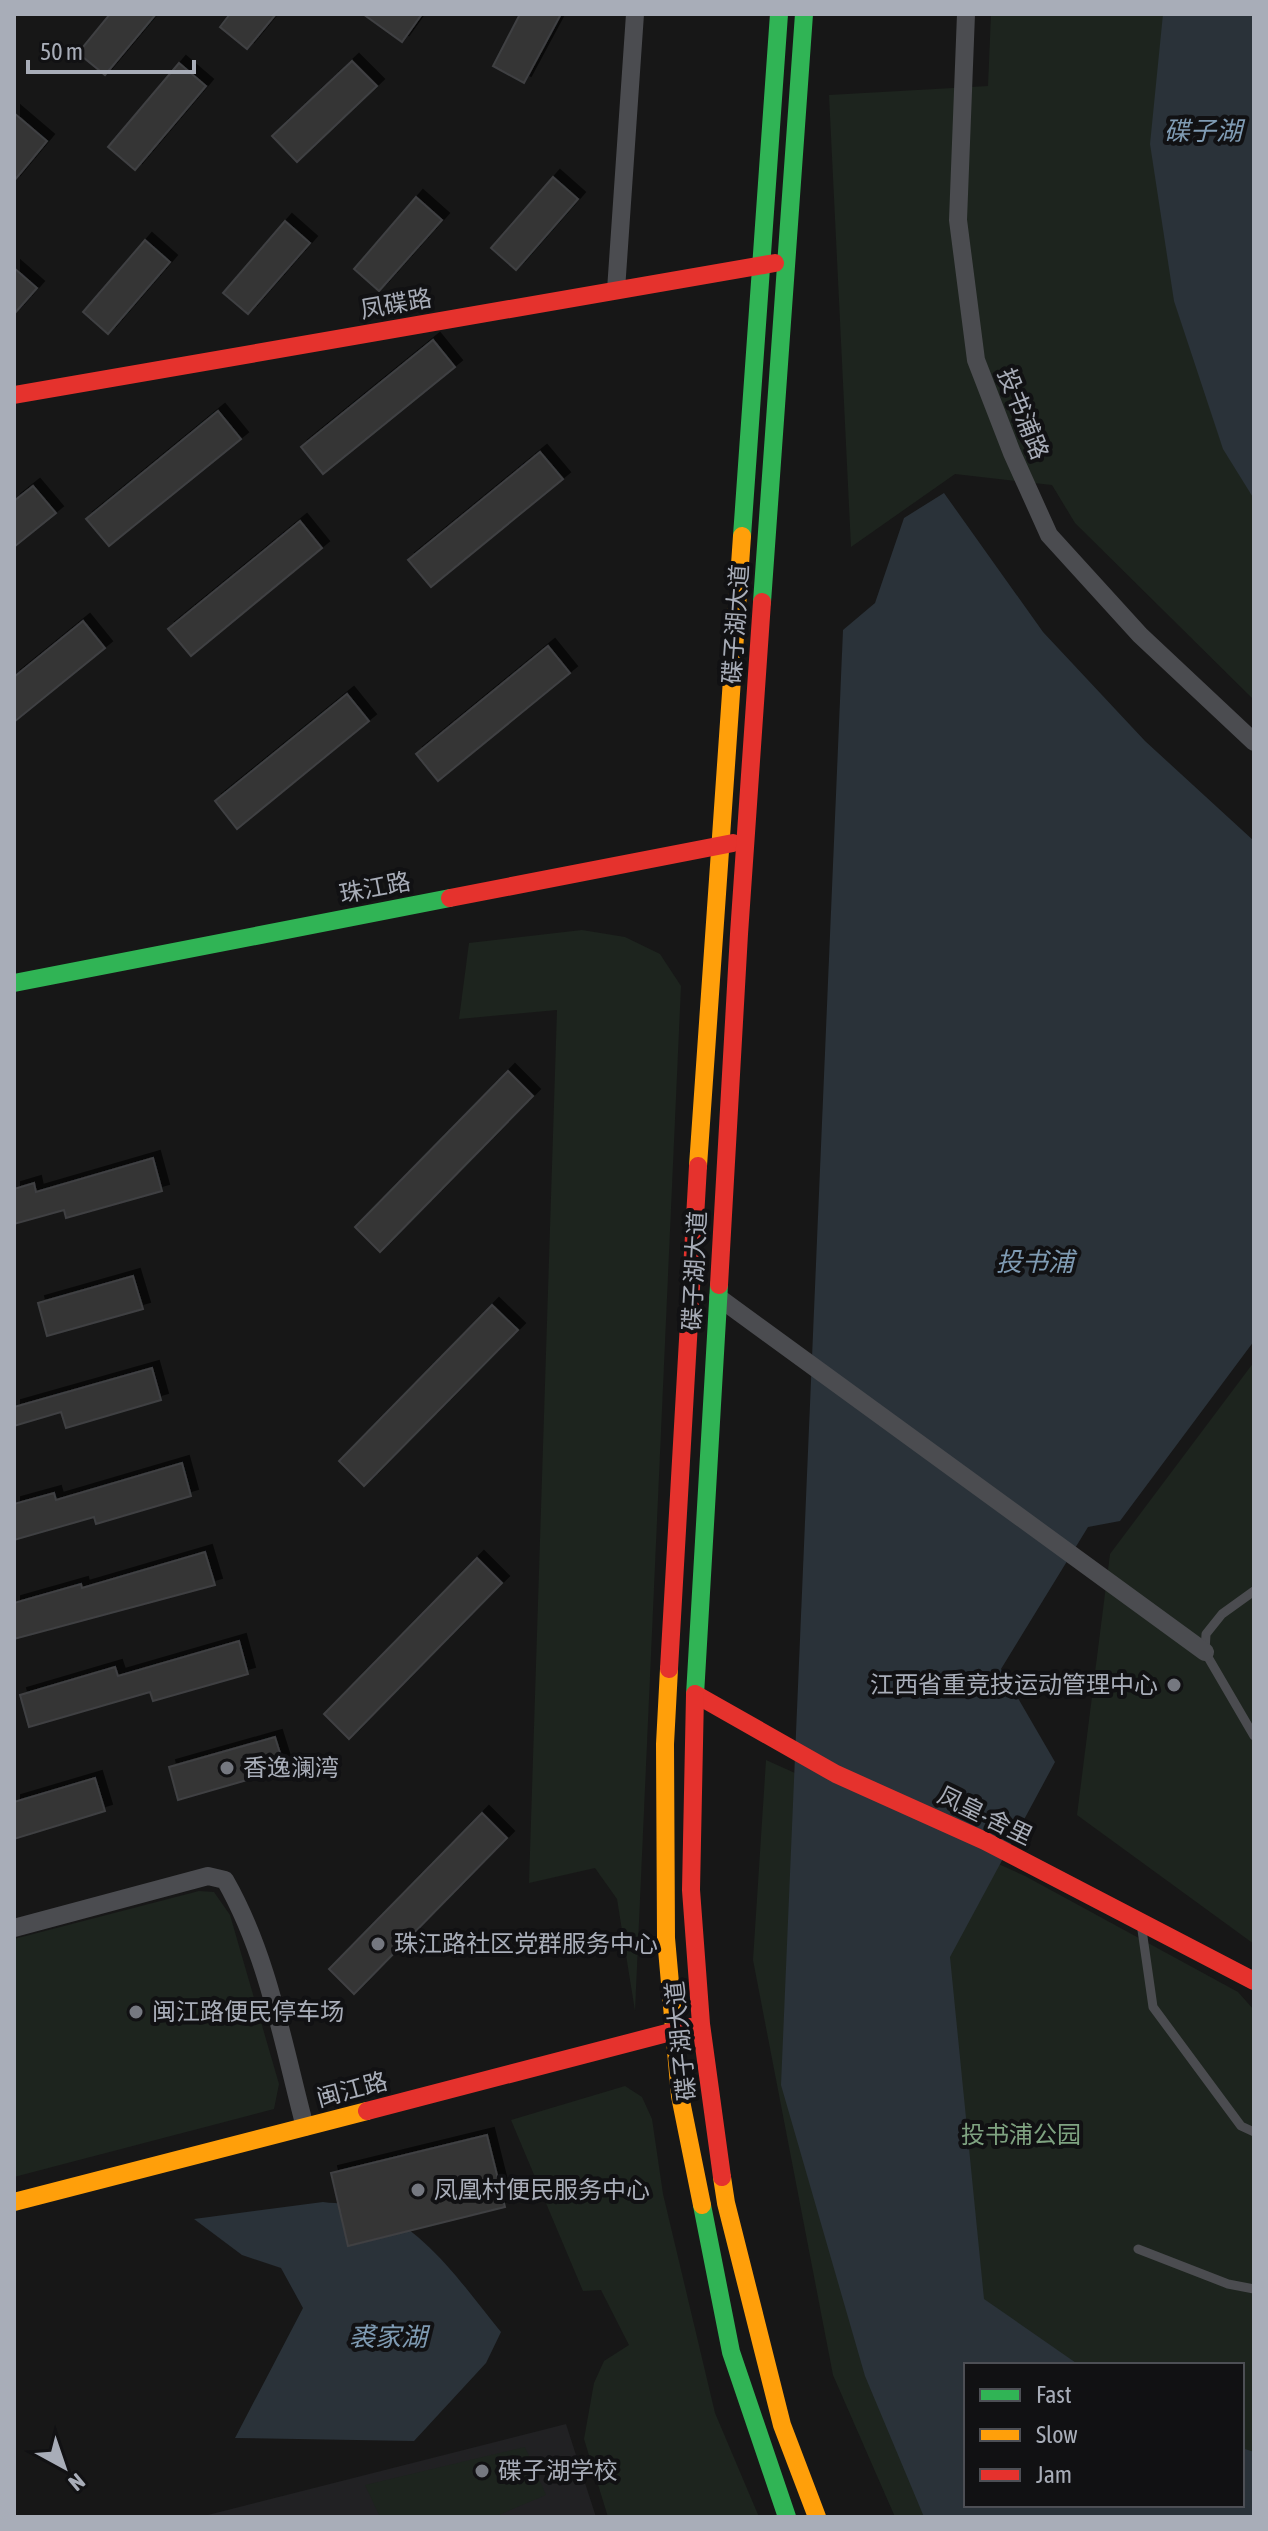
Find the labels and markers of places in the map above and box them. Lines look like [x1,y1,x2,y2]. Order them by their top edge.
place label: 江西省重竞技运动管理中心 [870,1671,1158,1698]
marker: 江西省重竞技运动管理中心 [1165,1676,1183,1694]
place label: 香逸澜湾 [243,1754,339,1781]
marker: 香逸澜湾 [218,1759,236,1777]
place label: 珠江路社区党群服务中心 [394,1930,658,1957]
marker: 珠江路社区党群服务中心 [369,1935,387,1953]
place label: 闽江路便民停车场 [152,1998,344,2025]
marker: 闽江路便民停车场 [127,2003,145,2021]
place label: 凤凰村便民服务中心 [434,2176,650,2203]
marker: 凤凰村便民服务中心 [409,2181,427,2199]
place label: 碟子湖学校 [498,2457,618,2484]
marker: 碟子湖学校 [473,2462,491,2480]

